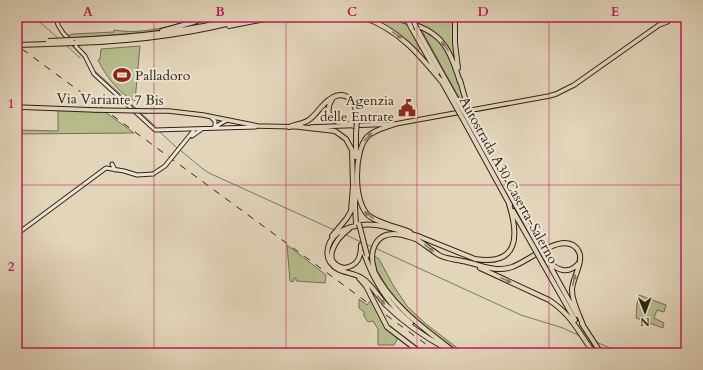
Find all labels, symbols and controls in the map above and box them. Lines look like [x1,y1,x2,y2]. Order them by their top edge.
text: A [83,3,93,21]
text: B [215,3,225,21]
text: C [347,3,357,21]
text: D [477,3,489,21]
text: E [611,3,619,21]
one-way arrow [392,31,402,39]
one-way arrow [441,41,449,52]
sports icon: Palladoro [112,65,132,85]
place label: Palladoro [135,66,191,85]
street label: Via Variante 7 Bis [56,89,164,110]
place label: Agenzia delle Entrate [320,91,394,126]
street label: Autostrada A30 Caserta-Salerno [455,93,563,268]
text: 1 [8,95,14,113]
public building icon: Agenzia delle Entrate [397,98,417,118]
one-way arrow [363,132,373,142]
one-way arrow [364,210,375,219]
one-way arrow [424,244,435,252]
text: 2 [8,258,15,276]
one-way arrow [571,274,577,286]
one-way arrow [500,277,511,283]
north arrow [625,292,665,332]
one-way arrow [377,294,386,305]
text: N [640,314,650,329]

